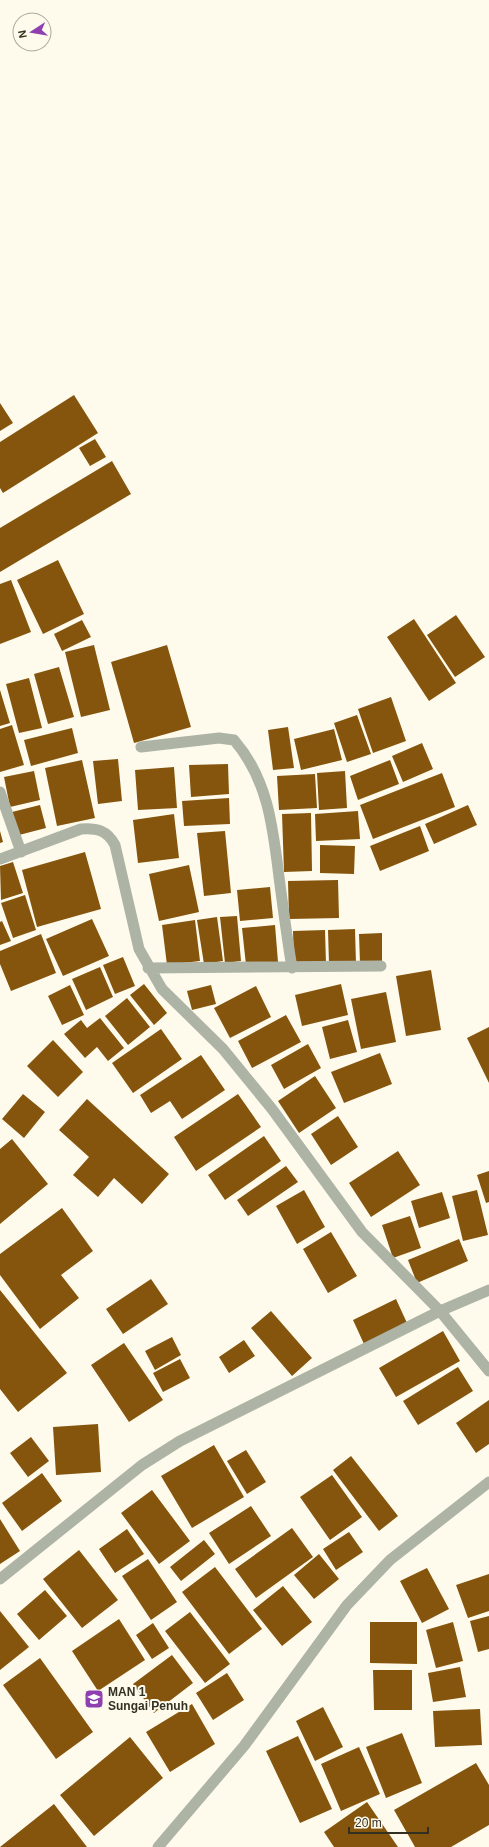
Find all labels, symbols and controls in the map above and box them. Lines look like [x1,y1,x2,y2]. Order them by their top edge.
north arrow [12,12,52,52]
text: N [16,29,29,39]
place label: MAN 1 Sungai Penuh [108,1685,188,1713]
school or university icon: MAN 1 Sungai Penuh [83,1688,105,1710]
scale bar [349,1809,428,1835]
text: 20 m [355,1816,382,1830]

